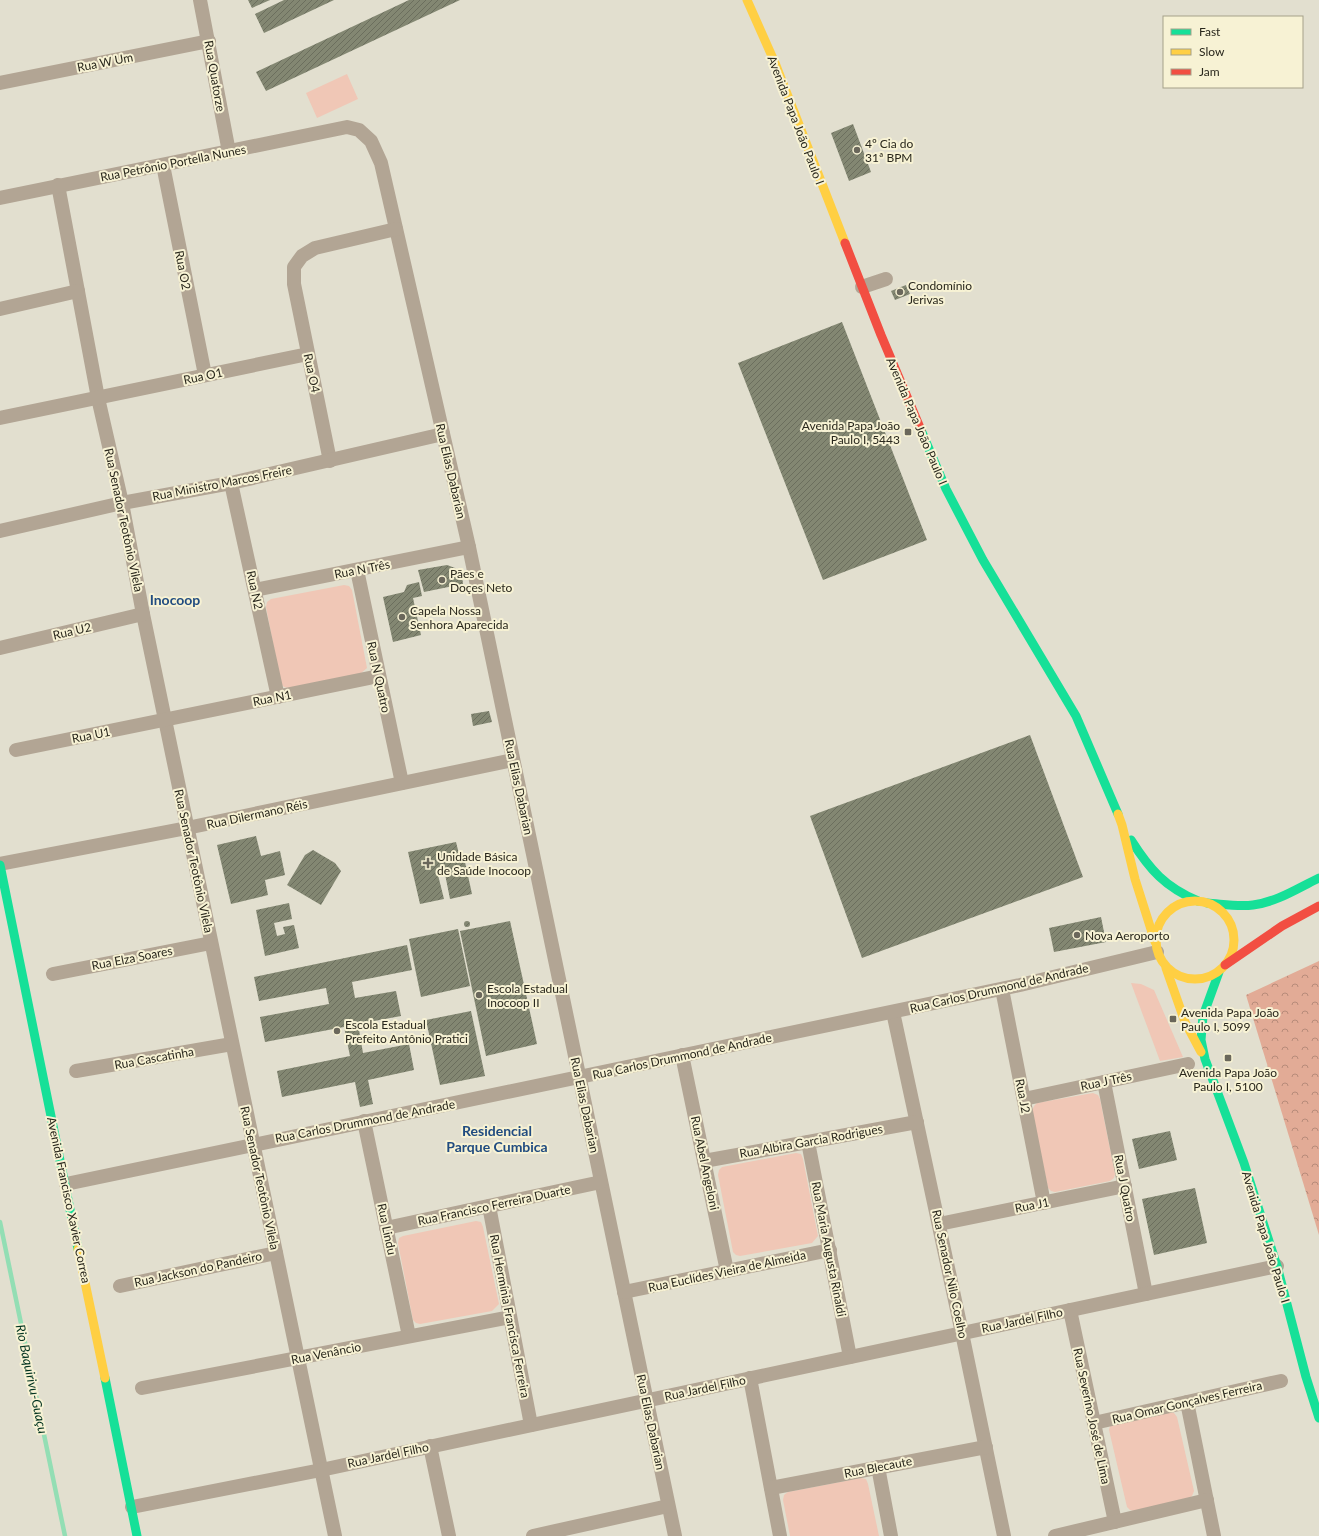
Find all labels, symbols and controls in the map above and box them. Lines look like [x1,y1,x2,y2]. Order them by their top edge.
legend [1163,16,1303,88]
text: Fast [1199,24,1221,39]
street label: Rua Quatorze [201,39,229,113]
text: Slow [1199,44,1225,59]
street label: Rua W Um [76,49,134,75]
street label: Avenida Papa João Paulo I [764,53,828,187]
text: Jam [1199,64,1220,79]
place label: 4º Cia do 31ª BPM [865,136,914,165]
street label: Rua Petrônio Portella Nunes [99,141,247,185]
marker: 4º Cia do 31ª BPM [852,145,862,155]
street label: Rua O2 [172,249,194,291]
place label: Condomínio Jerivas [908,278,972,307]
marker: Condomínio Jerivas [895,287,905,297]
street label: Rua O4 [301,352,323,394]
street label: Avenida Papa João Paulo I [883,355,951,487]
street label: Rua O1 [182,365,224,387]
place label: Avenida Papa João Paulo I, 5443 [802,418,900,447]
street label: Rua Elias Dabarian [433,422,469,520]
marker: Avenida Papa João Paulo I, 5443 [903,427,913,437]
street label: Rua Senador Teotônio Vilela [101,447,147,593]
street label: Rua Ministro Marcos Freire [151,462,293,504]
street label: Rua N Três [333,556,391,582]
place label: Pães e Doçes Neto [450,566,513,595]
street label: Rua N2 [244,569,266,611]
marker: Pães e Doçes Neto [437,575,447,585]
district label: Inocoop [150,591,200,608]
place label: Capela Nossa Senhora Aparecida [410,603,508,632]
marker: Capela Nossa Senhora Aparecida [397,612,407,622]
street label: Rua U2 [51,619,93,643]
street label: Rua N Quatro [364,640,394,714]
street label: Rua N1 [251,687,293,709]
street label: Rua U1 [71,724,111,746]
street label: Rua Elias Dabarian [502,738,536,836]
street label: Rua Senador Teotônio Vilela [171,788,217,934]
street label: Rua Dilermano Réis [205,796,309,832]
place label: Unidade Básica de Saúde Inocoop [437,849,531,878]
marker: Unidade Básica de Saúde Inocoop [422,857,434,869]
place label: Nova Aeroporto [1085,928,1170,943]
marker: Nova Aeroporto [1072,930,1082,940]
street label: Rua Elza Soares [90,943,174,973]
street label: Rua Carlos Drummond de Andrade [908,960,1090,1016]
place label: Escola Estadual Inocoop II [487,981,568,1010]
marker: Escola Estadual Inocoop II [474,990,484,1000]
place label: Avenida Papa João Paulo I, 5099 [1181,1005,1279,1034]
marker: Avenida Papa João Paulo I, 5099 [1168,1014,1178,1024]
place label: Escola Estadual Prefeito Antônio Pratici [345,1017,468,1046]
marker: Escola Estadual Prefeito Antônio Pratici [332,1026,342,1036]
street label: Rua Carlos Drummond de Andrade [591,1030,773,1082]
street label: Rua Cascatinha [113,1044,195,1072]
marker: Avenida Papa João Paulo I, 5100 [1223,1053,1233,1063]
street label: Rua Elias Dabarian [568,1056,602,1154]
place label: Avenida Papa João Paulo I, 5100 [1179,1065,1277,1094]
street label: Rua J Três [1079,1068,1133,1094]
street label: Rua J2 [1012,1078,1034,1114]
street label: Rua Carlos Drummond de Andrade [274,1096,456,1146]
street label: Rua Senador Teotônio Vilela [237,1105,283,1251]
street label: Rua Abel Angeloni [688,1115,722,1211]
street label: Avenida Francisco Xavier Correa [44,1116,94,1284]
street label: Rua Albira Garcia Rodrigues [738,1121,884,1161]
district label: Residencial Parque Cumbica [446,1122,548,1155]
street label: Rua J Quatro [1111,1153,1139,1223]
street label: Avenida Papa João Paulo I [1239,1169,1293,1305]
street label: Rua Maria Augusta Rinaldi [809,1180,849,1318]
street label: Rua Francisco Ferreira Duarte [416,1181,572,1229]
street label: Rua J1 [1014,1194,1050,1216]
street label: Rua Lindu [374,1202,400,1256]
street label: Rua Senador Nilo Coelho [929,1208,971,1340]
street label: Rua Hermínia Francisca Ferreira [487,1233,533,1399]
street label: Rua Euclídes Vieira de Almeida [647,1247,807,1295]
street label: Rua Jackson do Pandeiro [133,1248,263,1290]
street label: Rua Jardel Filho [980,1304,1064,1336]
water label: Rio Baquirivu-Guaçu [13,1323,51,1435]
street label: Rua Venâncio [290,1339,362,1367]
street label: Rua Severino José de Lima [1070,1347,1114,1485]
street label: Rua Jardel Filho [663,1372,747,1404]
street label: Rua Elias Dabarian [634,1373,668,1471]
street label: Rua Omar Gonçalves Ferreira [1111,1377,1263,1427]
street label: Rua Jardel Filho [346,1439,430,1471]
street label: Rua Blecaute [843,1453,913,1481]

